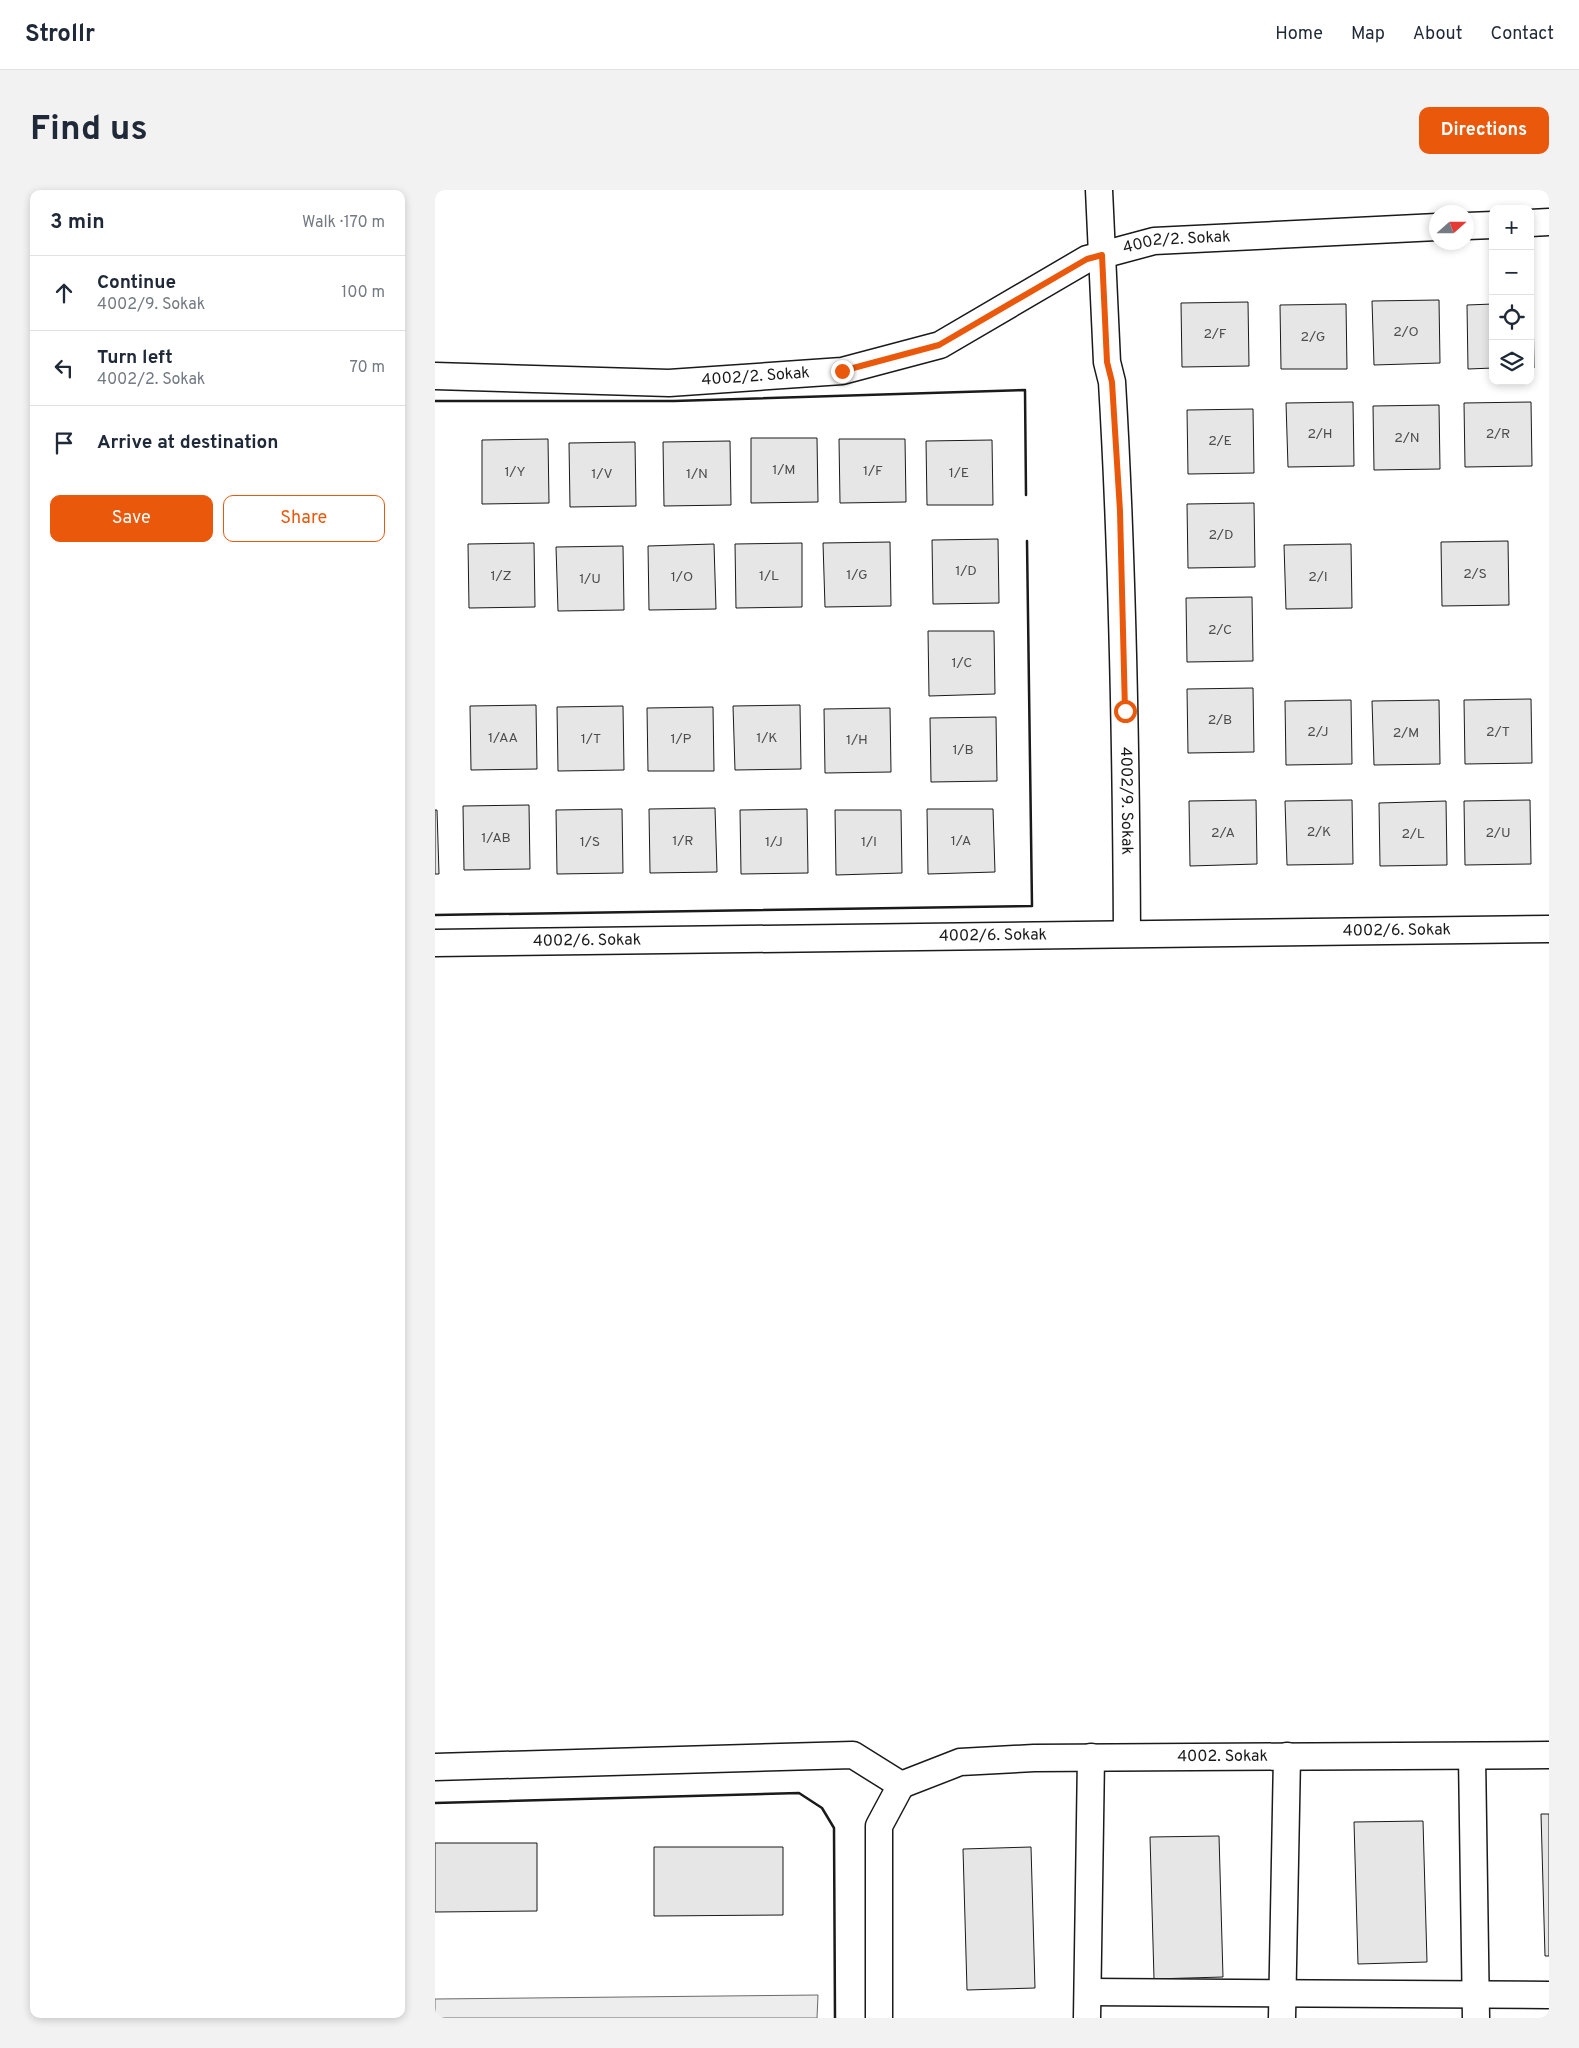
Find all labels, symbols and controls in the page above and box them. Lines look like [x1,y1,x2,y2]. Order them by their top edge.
text: Strollr [25,20,95,50]
text: Home [1275,23,1323,46]
text: Map [1351,23,1385,46]
text: About [1413,23,1462,46]
text: Contact [1490,23,1554,46]
button: Directions [1419,107,1549,154]
text: Find us [30,108,148,152]
north arrow [1429,205,1474,250]
map controls [1489,205,1534,385]
button: + [1489,205,1534,250]
text: 3 min [50,209,105,236]
text: Walk · 170 m [302,213,385,233]
street label: 4002/2. Sokak [1121,227,1231,259]
button: − [1489,250,1534,295]
text: Continue [97,271,176,295]
icon: ahead [50,279,78,307]
text: 100 m [341,283,385,303]
text: 4002/9. Sokak [97,295,205,315]
button: locate [1489,295,1534,340]
house number: 2/O [1393,324,1419,341]
house number: 2/F [1203,326,1227,343]
house number: 2/G [1301,329,1325,346]
button: layers [1489,340,1534,385]
text: Turn left [97,346,173,370]
icon: left [50,354,78,382]
text: 70 m [350,358,385,378]
route end [831,360,854,383]
street label: 4002/2. Sokak [701,363,810,391]
text: 4002/2. Sokak [97,370,205,390]
house number: 2/H [1307,426,1333,443]
house number: 2/R [1486,426,1510,443]
icon: arrive [50,429,78,457]
house number: 2/N [1394,430,1420,447]
text: Arrive at destination [97,431,278,455]
house number: 2/E [1208,433,1232,450]
house number: 1/M [772,462,796,479]
house number: 1/F [863,463,883,480]
house number: 1/Y [504,464,526,481]
house number: 1/E [949,465,969,482]
house number: 1/V [591,466,613,483]
house number: 1/N [686,466,708,483]
button: Save [50,495,213,542]
button: Share [223,495,385,542]
house number: 2/D [1209,527,1233,544]
house number: 1/D [955,563,977,580]
house number: 2/S [1463,566,1487,583]
house number: 1/G [846,567,868,584]
house number: 1/Z [490,568,512,585]
house number: 1/L [759,568,779,585]
house number: 1/O [671,569,693,586]
house number: 2/I [1308,569,1328,586]
house number: 1/U [579,571,601,588]
house number: 2/C [1208,622,1232,639]
house number: 1/C [952,655,972,672]
route start [1114,700,1137,723]
house number: 2/B [1208,712,1232,729]
house number: 2/J [1307,724,1329,741]
house number: 2/T [1486,724,1510,741]
house number: 2/M [1393,725,1419,742]
house number: 1/AA [488,730,518,747]
house number: 1/K [756,730,778,747]
house number: 1/T [581,731,601,748]
house number: 1/P [671,731,692,748]
house number: 1/H [846,732,868,749]
house number: 1/B [952,742,974,759]
street label: 4002/9. Sokak [1115,747,1136,855]
house number: 2/K [1307,824,1331,841]
house number: 2/A [1211,825,1235,842]
house number: 2/U [1485,825,1511,842]
house number: 2/L [1401,826,1425,843]
house number: 1/AB [481,830,511,847]
house number: 1/R [672,833,694,850]
house number: 1/A [951,833,971,850]
house number: 1/S [580,834,600,851]
house number: 1/J [765,834,783,851]
house number: 1/I [861,834,877,851]
street label: 4002/6. Sokak [1343,920,1451,942]
street label: 4002/6. Sokak [939,925,1047,947]
street label: 4002/6. Sokak [533,930,641,952]
street label: 4002. Sokak [1177,1747,1268,1767]

